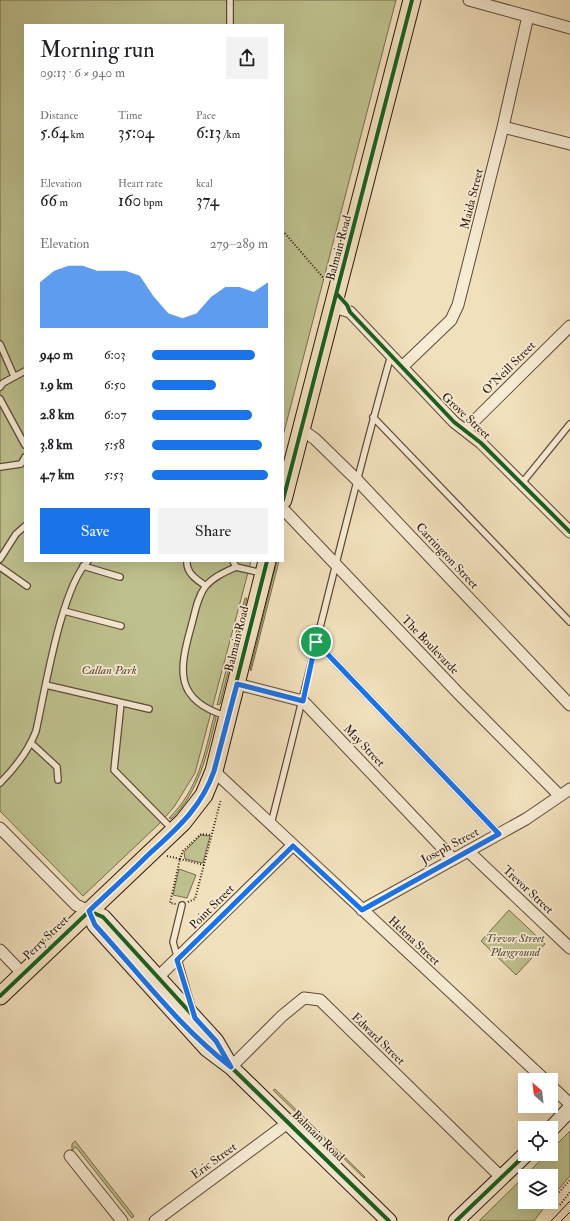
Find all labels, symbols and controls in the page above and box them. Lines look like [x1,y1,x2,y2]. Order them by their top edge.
text: Morning run [40,36,155,64]
button: share [226,37,268,79]
text: 09:13 · 6 × 940 m [40,65,125,81]
text: Distance [40,109,78,122]
text: Time [118,109,142,122]
text: Pace [196,109,216,122]
text: 5.64 [40,122,68,143]
text: 35:04 [118,122,154,143]
text: 6:13 [196,122,221,143]
text: km [68,128,84,141]
text: /km [221,128,240,141]
street label: Maida Street [457,167,487,231]
text: Elevation [40,177,82,190]
text: Heart rate [118,177,163,190]
text: kcal [196,177,213,190]
text: 66 [40,190,57,211]
text: 160 [118,190,141,211]
text: 374 [196,190,219,211]
text: m [57,196,68,209]
text: bpm [141,196,163,209]
street label: Balmain Road [323,214,355,282]
text: Elevation [40,236,90,252]
text: 279–289 m [210,236,268,252]
street label: O'Neill Street [479,338,539,398]
text: 940 m [40,347,73,363]
text: 6:03 [104,347,125,363]
text: 1.9 km [40,377,73,393]
text: 6:50 [104,377,126,393]
street label: Grove Street [438,389,494,443]
text: 2.8 km [40,407,74,423]
text: 6:07 [104,407,126,423]
text: 3.8 km [40,437,73,453]
text: 5:58 [104,437,125,453]
text: 4.7 km [40,467,74,483]
text: 5:53 [104,467,124,483]
button: Save [40,508,150,554]
button: Share [158,508,268,554]
street label: Carrington Street [412,520,482,592]
street label: Balmain Road [222,605,252,673]
street label: The Boulevarde [398,612,462,678]
pin [299,625,333,659]
icon: arrive [305,631,327,653]
park label: Callan Park [81,663,137,678]
street label: May Street [340,722,388,770]
street label: Joseph Street [418,824,482,868]
street label: Trevor Street [500,863,557,917]
street label: Point Street [187,881,238,932]
street label: Perry Street [20,913,72,963]
street label: Helena Street [385,913,443,969]
park label: Trevor Street Playground [486,931,545,960]
street label: Edward Street [348,1010,408,1068]
north arrow [518,1073,558,1113]
map controls [518,1073,558,1209]
street label: Balmain Road [289,1107,347,1165]
button: locate [518,1121,558,1161]
street label: Eric Street [188,1139,240,1183]
button: layers [518,1169,558,1209]

